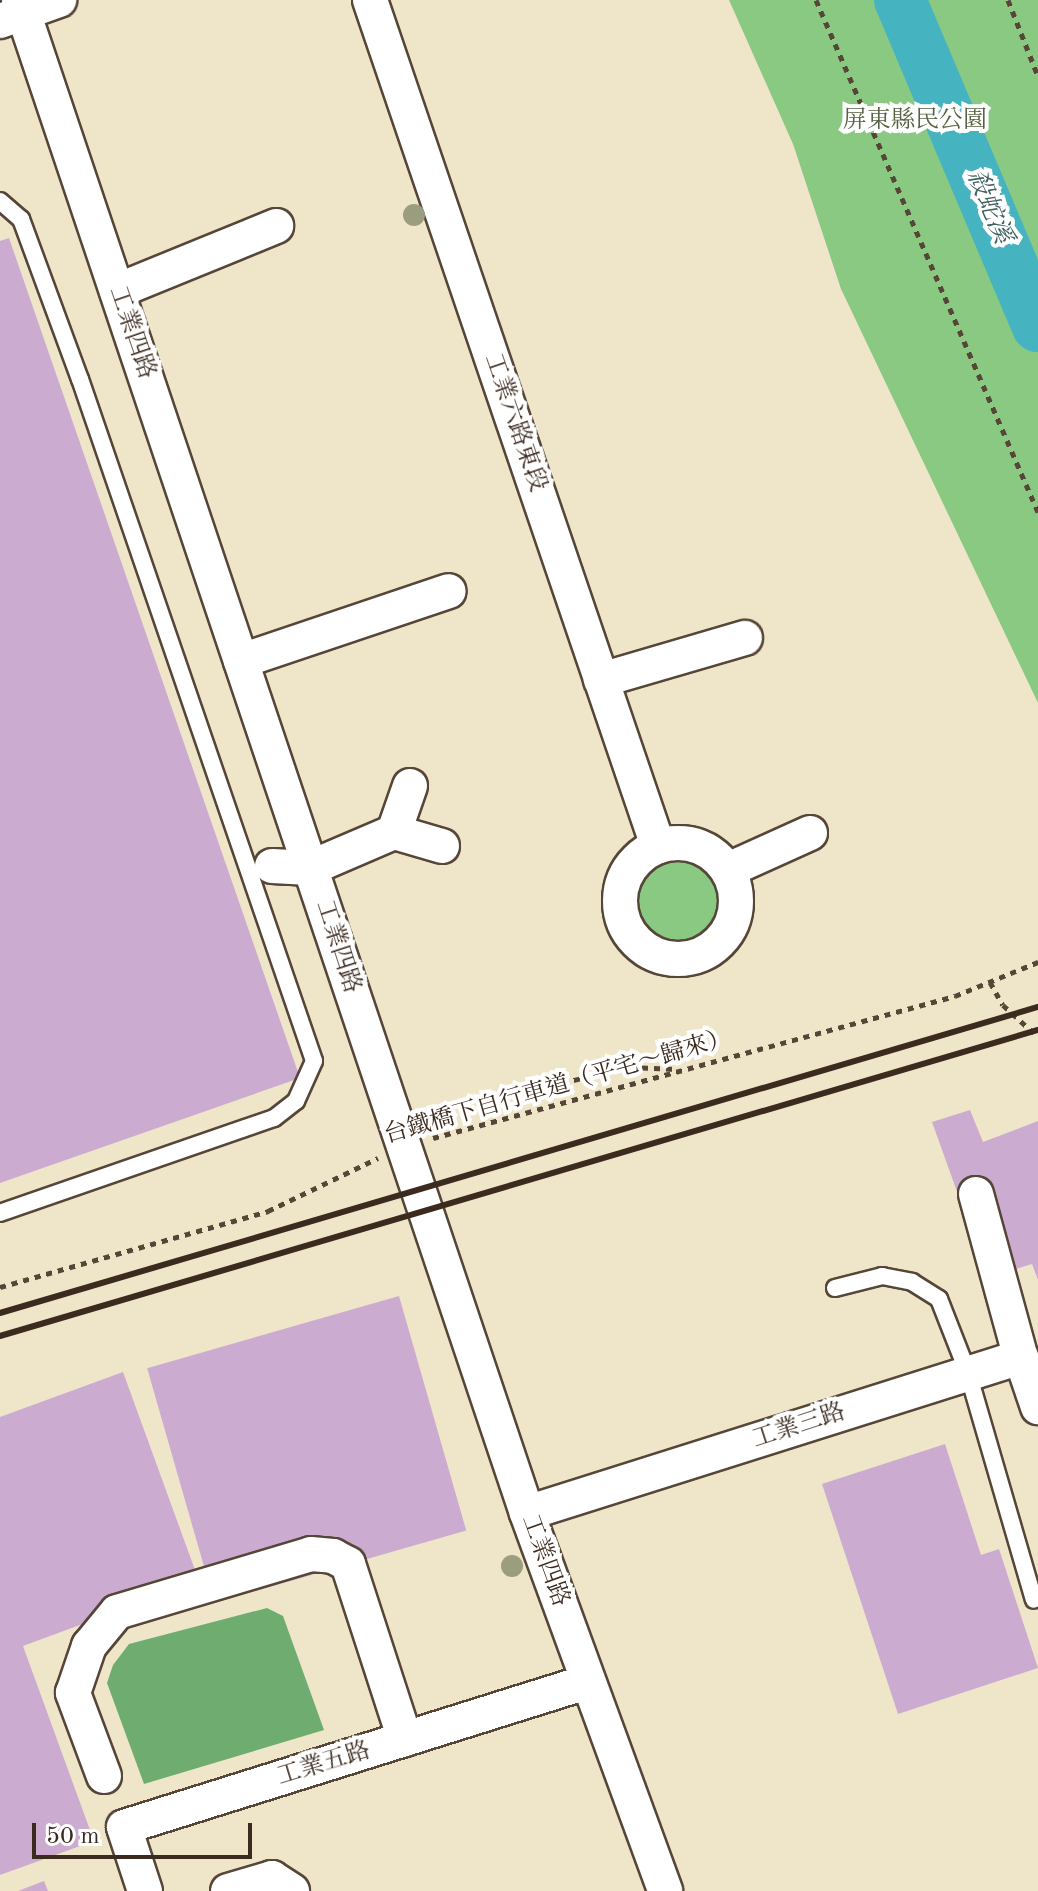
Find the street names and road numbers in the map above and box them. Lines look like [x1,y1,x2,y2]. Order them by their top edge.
street label: 工業四路 [102,283,160,383]
street label: 工業六路東段 [477,350,551,496]
street label: 工業四路 [308,897,366,997]
street label: 台鐵橋下自行車道（平宅～歸來） [381,1025,735,1151]
street label: 工業三路 [749,1398,849,1456]
street label: 工業四路 [514,1511,574,1611]
street label: 工業五路 [274,1737,374,1793]

